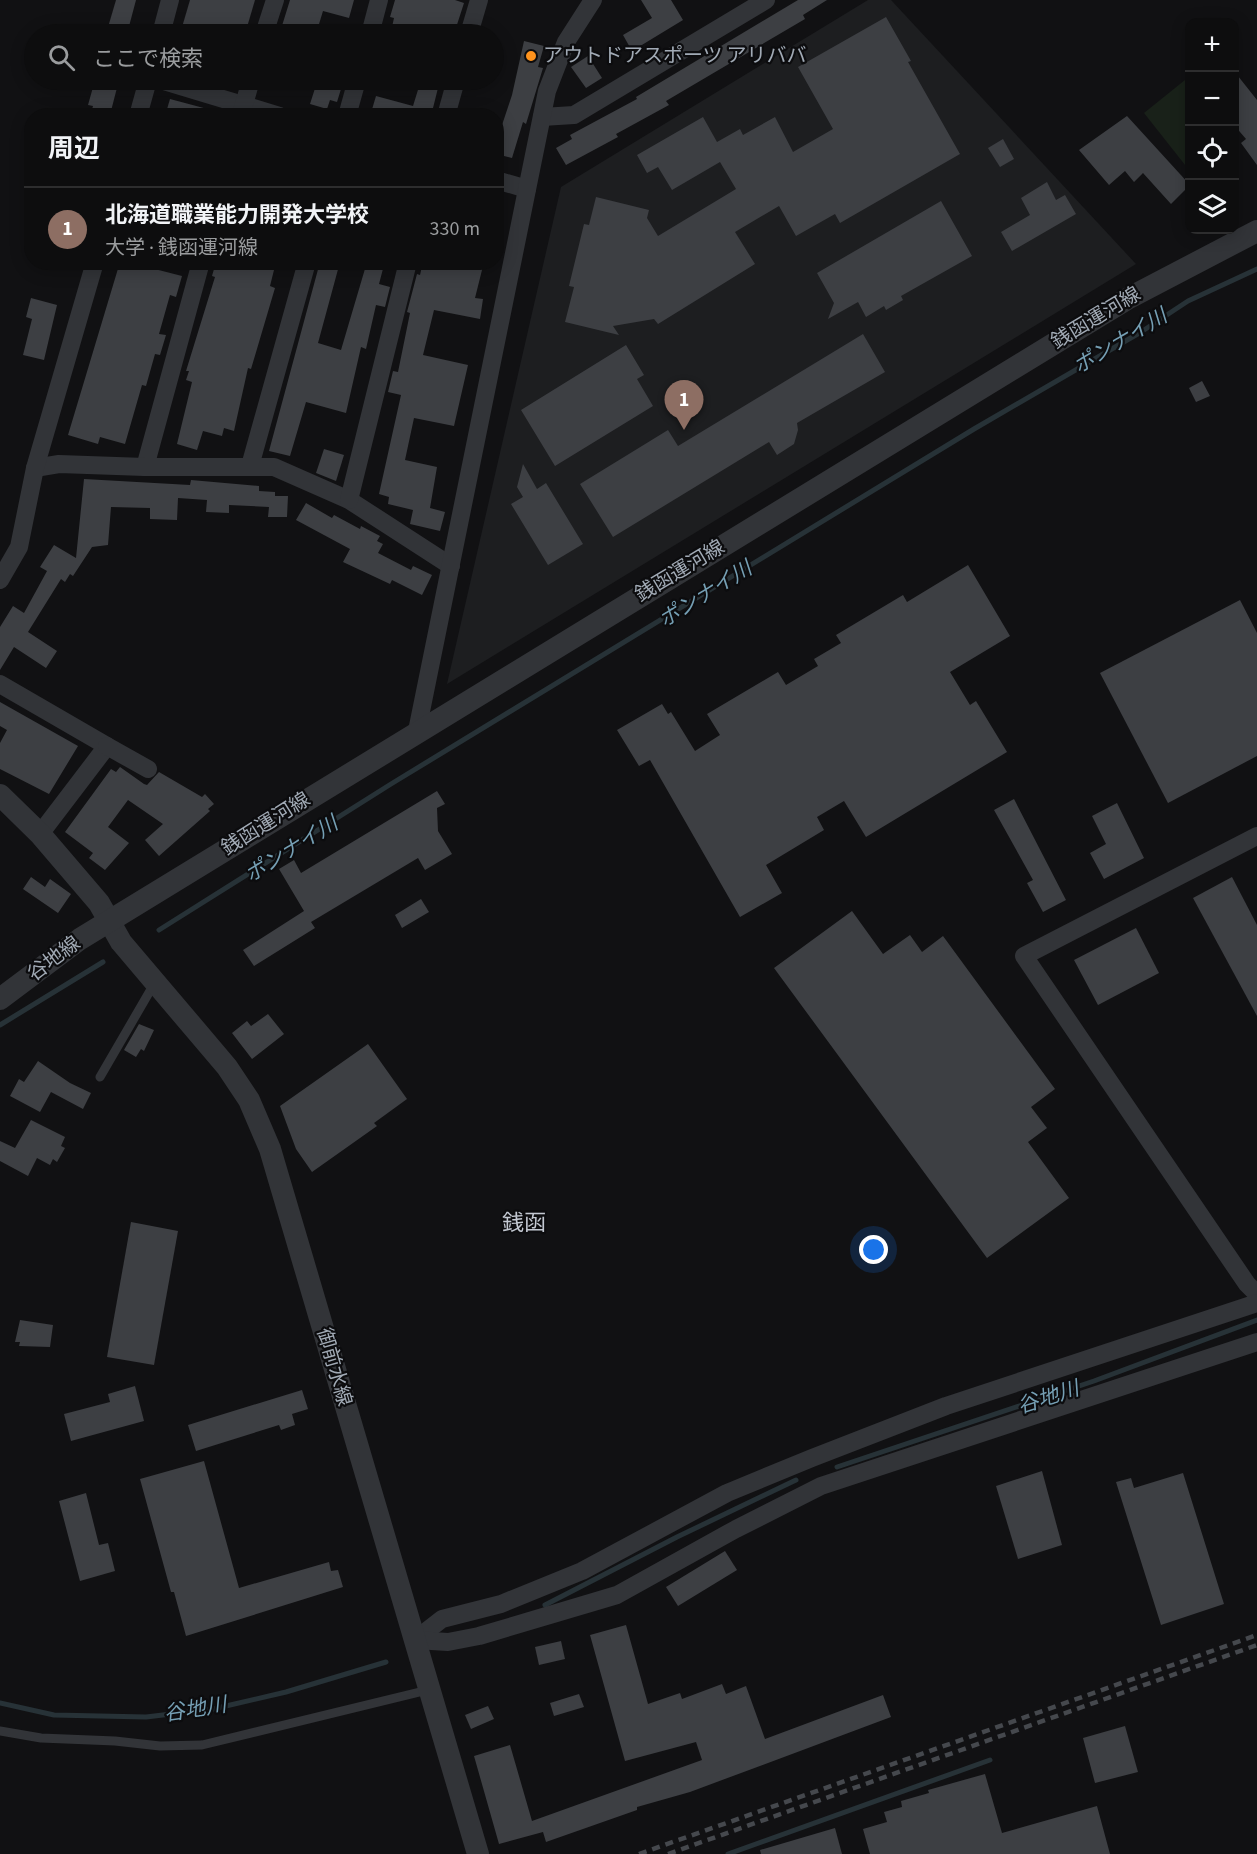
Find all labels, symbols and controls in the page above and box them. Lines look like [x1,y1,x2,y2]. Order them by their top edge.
map controls [1185,18,1239,234]
button: + [1185,18,1239,72]
search box [24,24,504,90]
icon: search [45,41,78,74]
place label: アウトドアスポーツ アリババ [543,42,807,70]
text: ここで検索 [93,43,203,75]
marker: アウトドアスポーツ アリババ [524,49,538,63]
button: − [1185,72,1239,126]
button: locate [1185,126,1239,180]
text: 周辺 [48,130,100,167]
button: layers [1185,180,1239,234]
text: 北海道職業能力開発大学校 [105,199,369,231]
text: 1 [62,215,73,243]
text: 330 m [430,215,480,243]
text: 大学 · 銭函運河線 [105,234,258,262]
street label: 銭函運河線 [1046,280,1146,356]
water label: ポンナイ川 [1067,300,1174,381]
pin: 1 [664,380,704,430]
street label: 銭函運河線 [630,533,730,609]
water label: ポンナイ川 [653,552,759,635]
street label: 銭函運河線 [216,786,316,862]
water label: ポンナイ川 [239,807,345,890]
street label: 谷地線 [22,930,86,988]
district label: 銭函 [502,1207,546,1239]
your location [859,1235,888,1264]
street label: 御前水線 [310,1325,358,1409]
water label: 谷地川 [1013,1372,1084,1421]
water label: 谷地川 [162,1689,230,1729]

